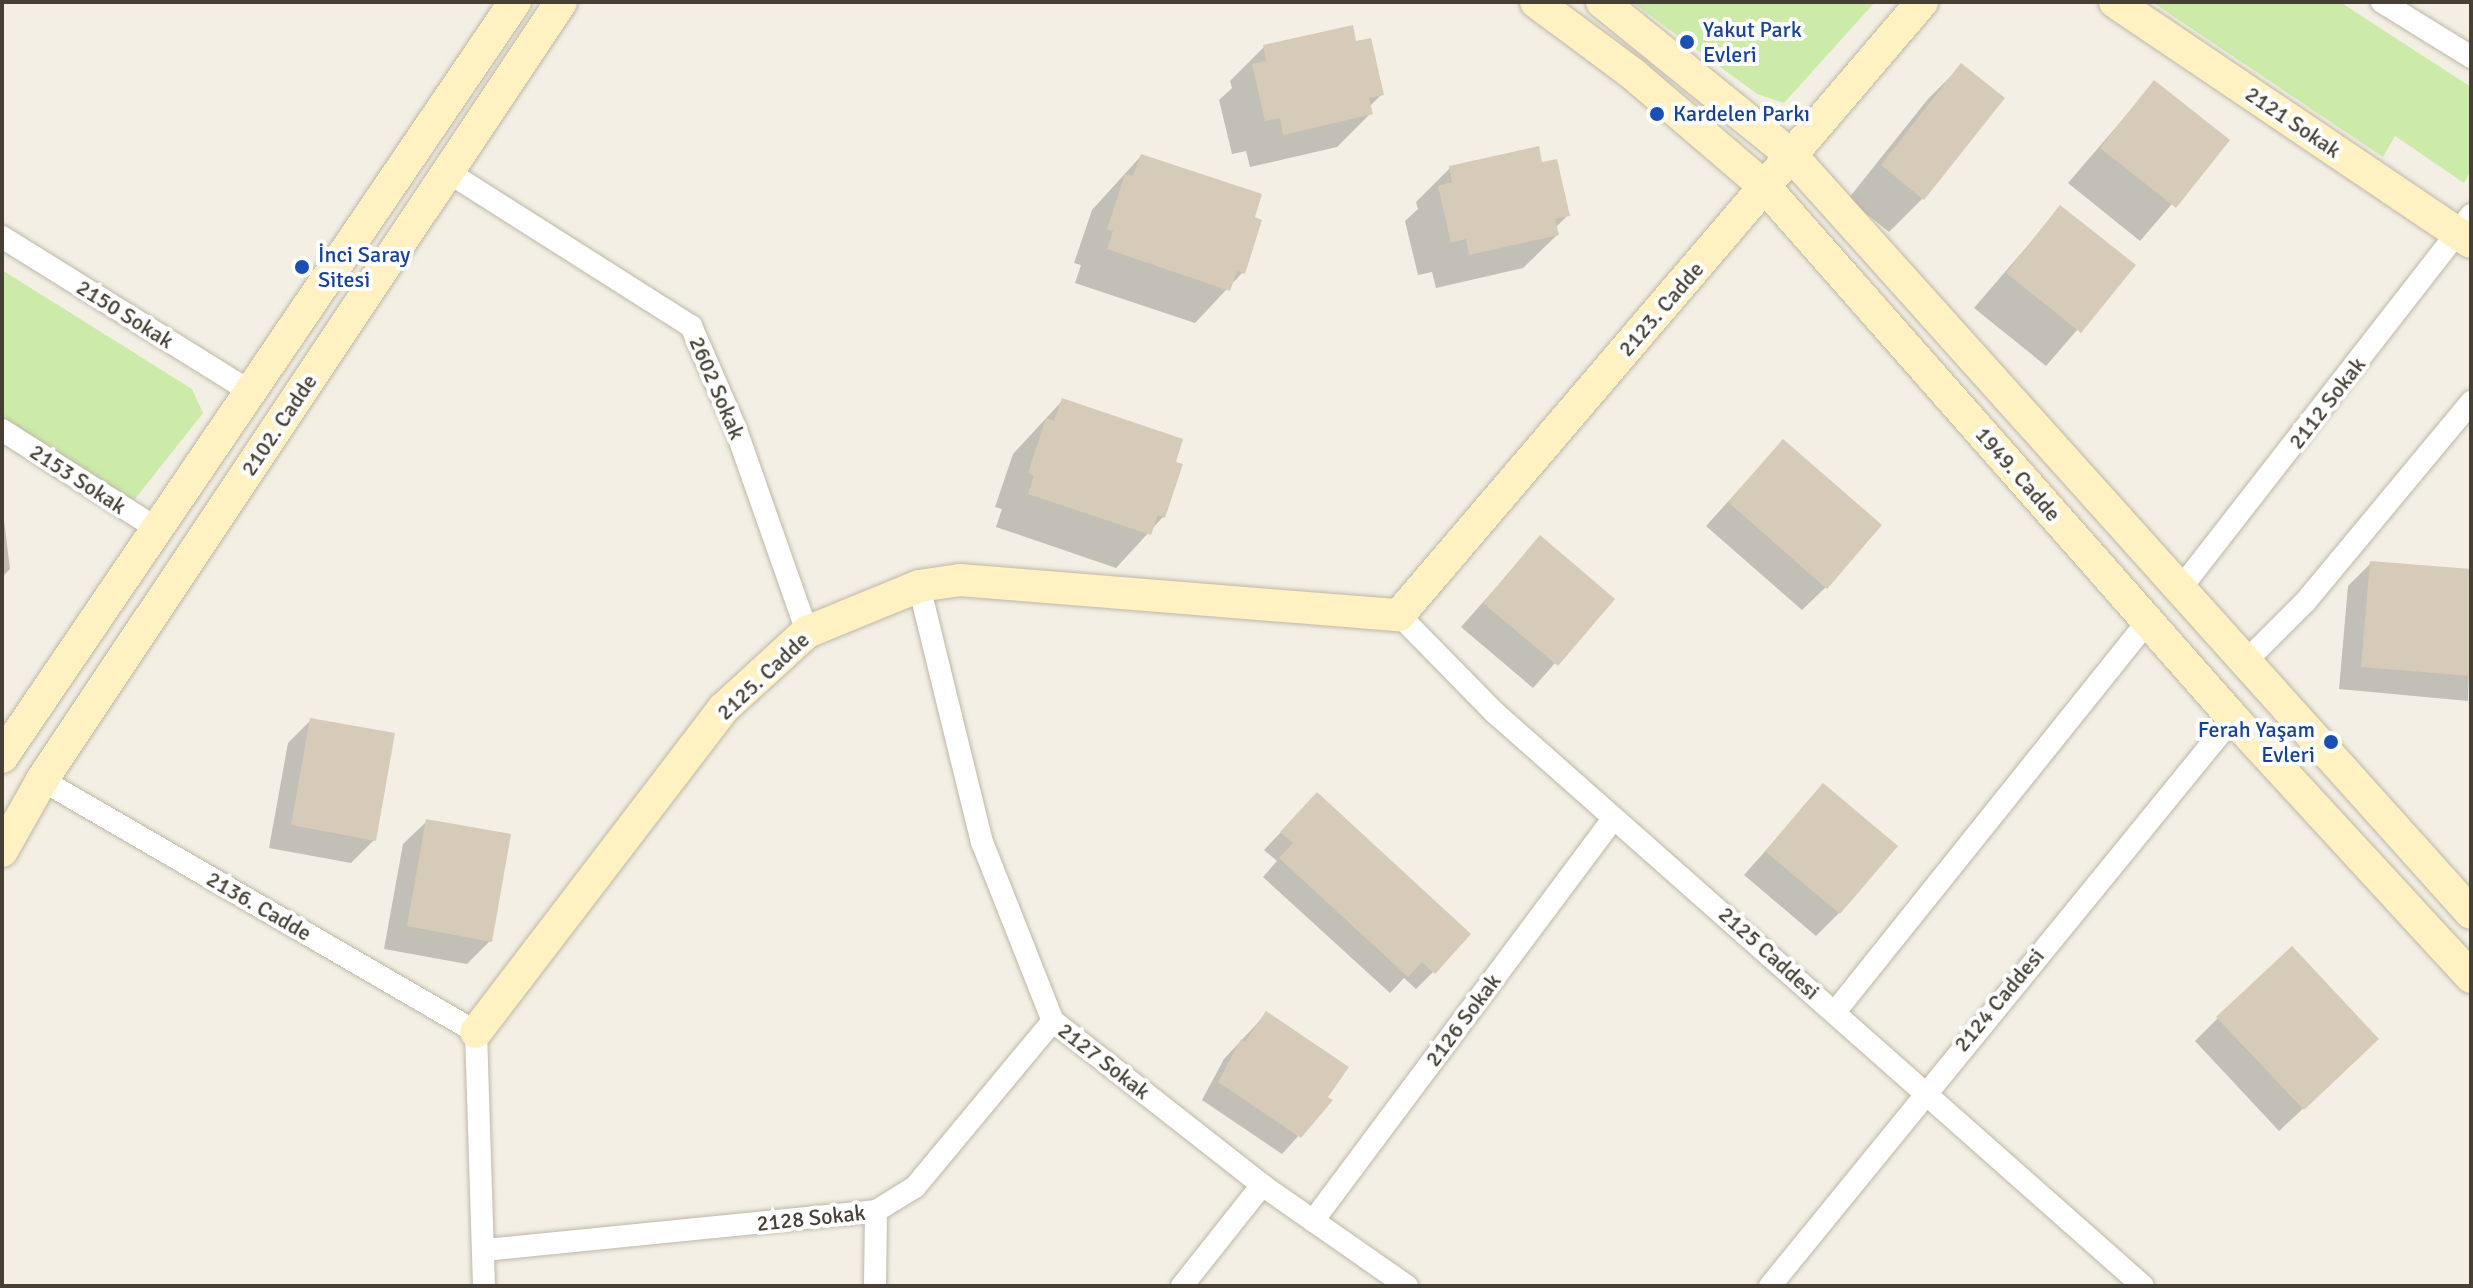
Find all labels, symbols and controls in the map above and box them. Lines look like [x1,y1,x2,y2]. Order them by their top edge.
place label: Yakut Park Evleri [1703,16,1802,68]
marker: Yakut Park Evleri [1678,33,1696,51]
street label: 2121 Sokak [2240,81,2346,163]
place label: Kardelen Parkı [1673,101,1810,127]
marker: Kardelen Parkı [1648,105,1666,123]
place label: İnci Saray Sitesi [318,241,410,292]
street label: 2123. Cadde [1613,256,1709,362]
marker: İnci Saray Sitesi [293,258,311,276]
street label: 2150 Sokak [72,274,178,354]
street label: 2602 Sokak [684,333,750,443]
street label: 2112 Sokak [2283,352,2371,454]
street label: 2102. Cadde [235,369,323,481]
street label: 1949. Cadde [1970,421,2066,527]
street label: 2153 Sokak [25,438,131,520]
street label: 2125. Cadde [711,627,815,725]
place label: Ferah Yaşam Evleri [2198,716,2315,768]
marker: Ferah Yaşam Evleri [2322,733,2340,751]
street label: 2136. Cadde [202,865,316,947]
street label: 2125 Caddesi [1713,901,1825,1005]
street label: 2124 Caddesi [1948,943,2050,1057]
street label: 2126 Sokak [1420,968,1506,1072]
street label: 2127 Sokak [1053,1017,1155,1105]
street label: 2128 Sokak [755,1199,867,1237]

